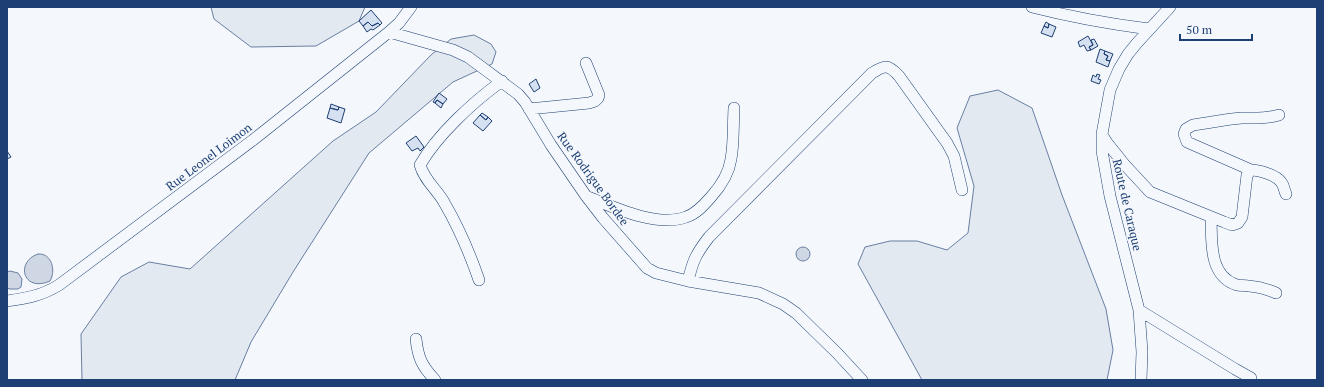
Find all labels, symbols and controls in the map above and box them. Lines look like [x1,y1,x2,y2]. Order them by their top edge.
scale bar [1180,16,1252,42]
text: 50 m [1186,22,1213,37]
street label: Rue Leonel Loimon [163,119,255,194]
street label: Rue Rodrigue Bordee [554,129,632,228]
street label: Route de Caraque [1110,157,1145,252]

